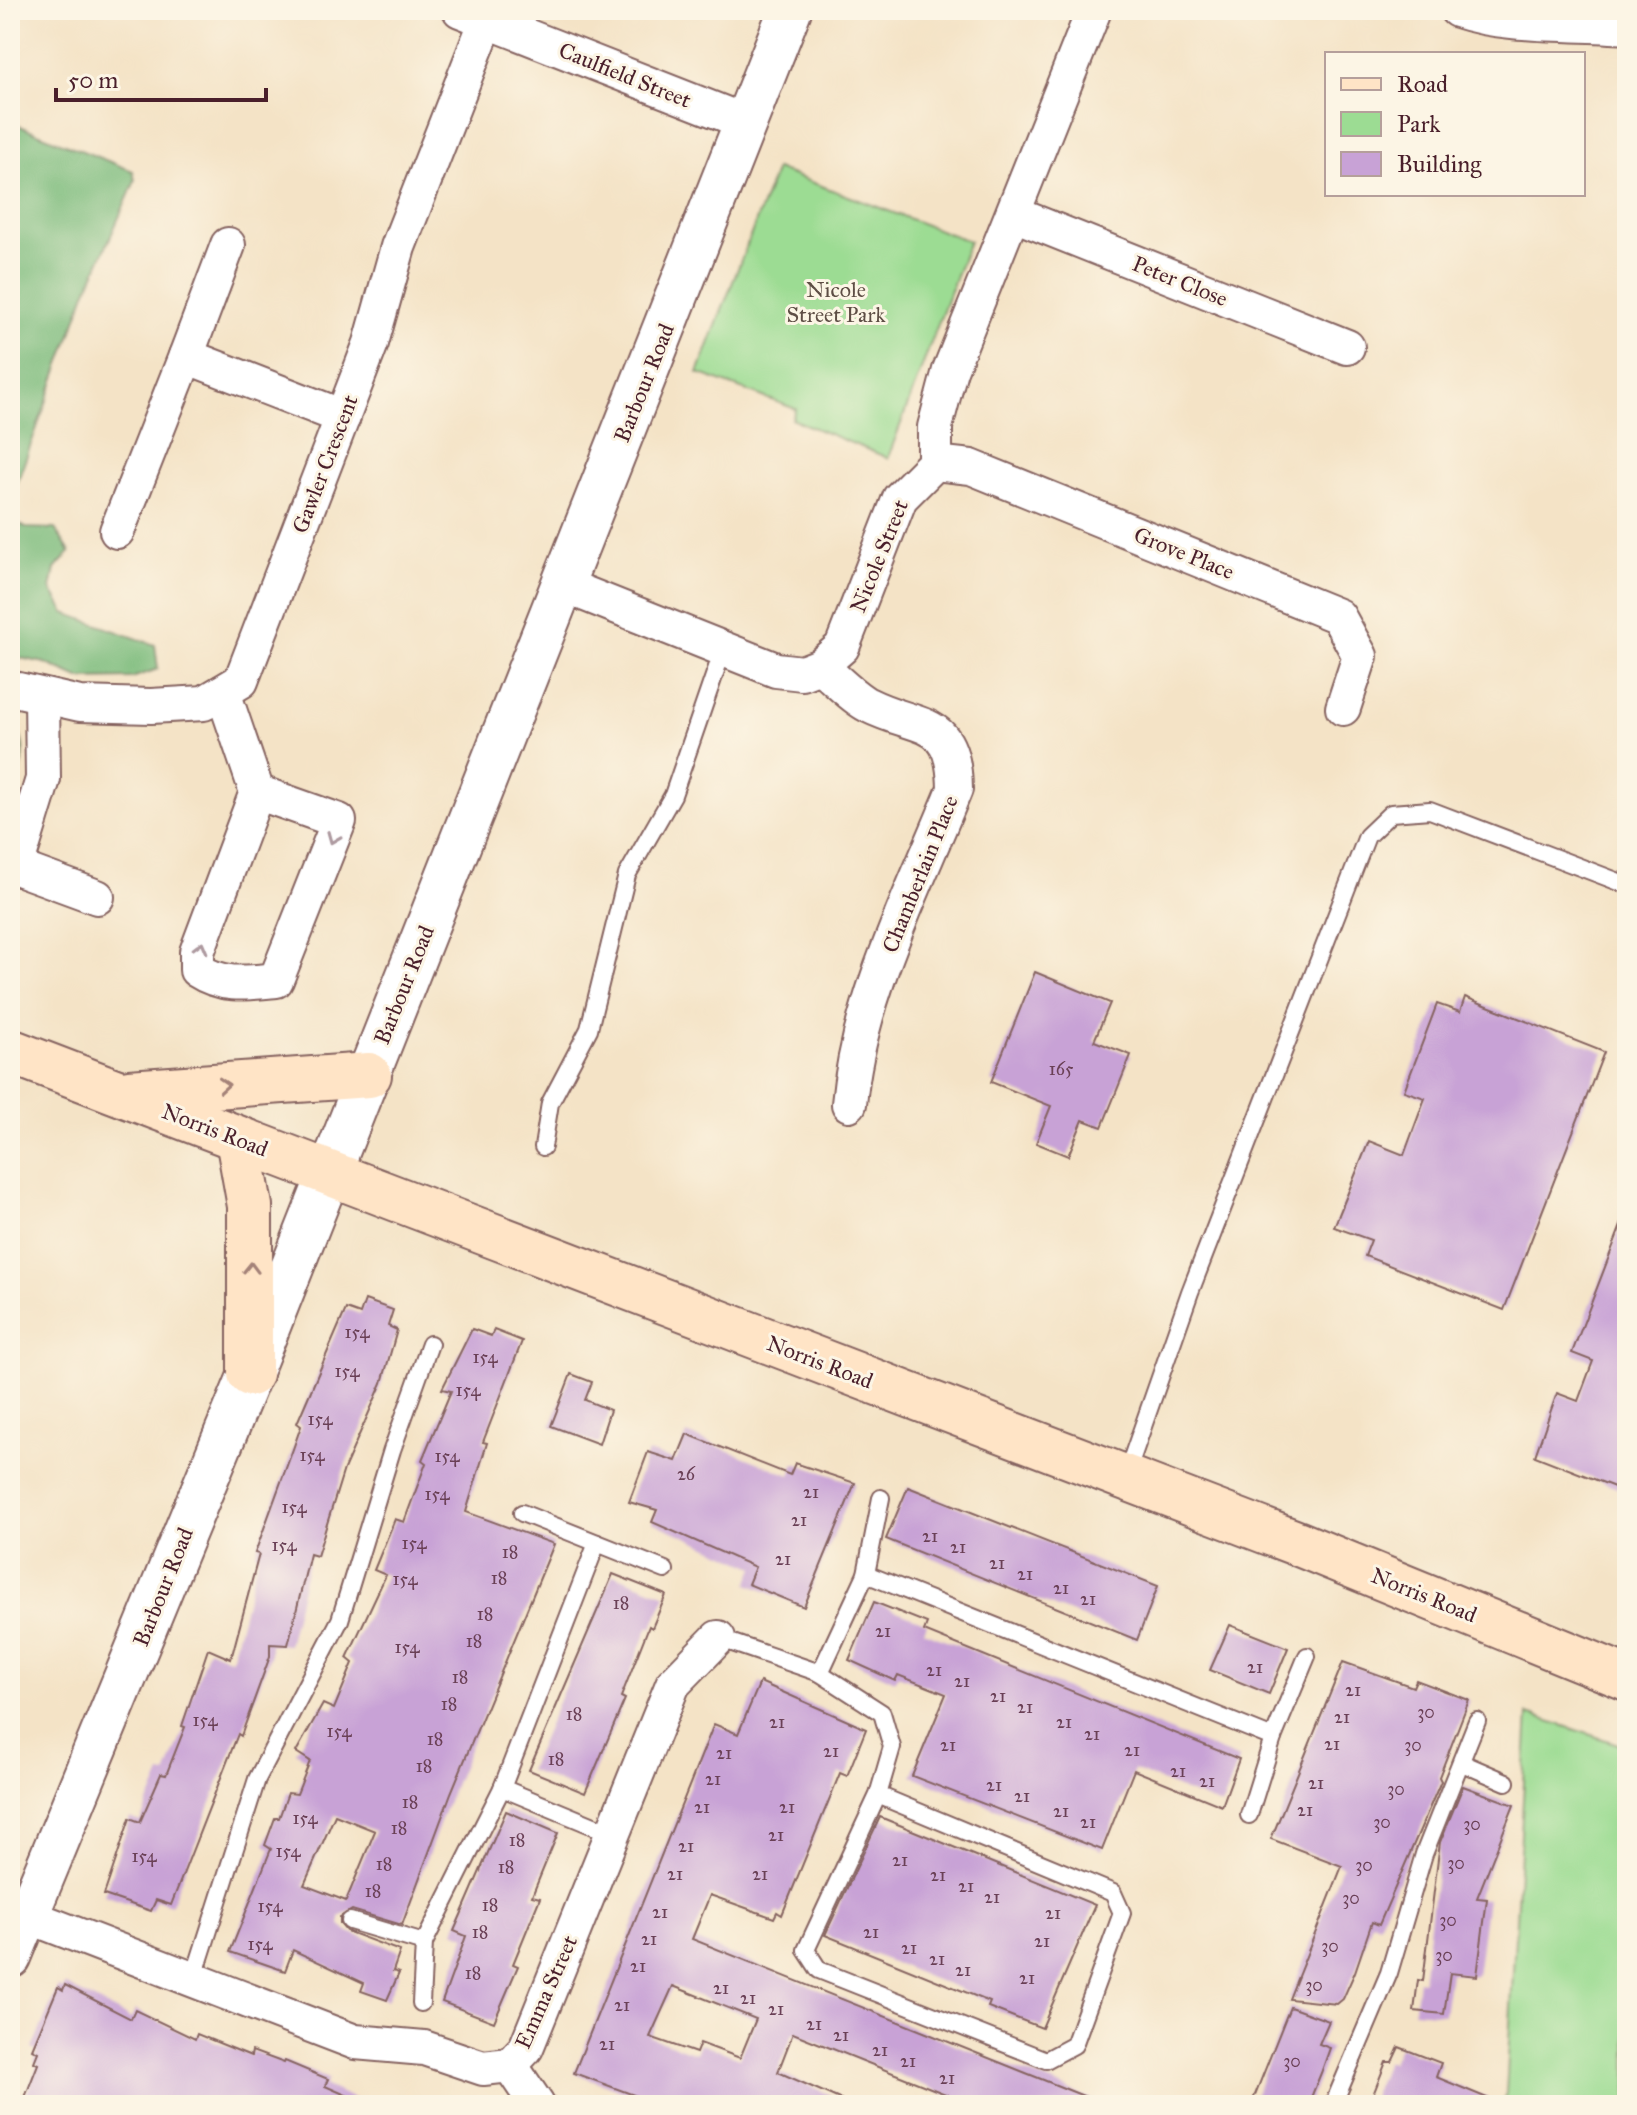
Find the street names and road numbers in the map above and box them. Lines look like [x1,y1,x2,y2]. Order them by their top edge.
street label: Caulfield Street [555,36,695,114]
street label: Peter Close [1128,250,1232,312]
street label: Barbour Road [608,320,680,446]
street label: Gawler Crescent [286,391,364,537]
street label: Nicole Street [844,495,914,616]
street label: Grove Place [1130,521,1238,585]
street label: Chamberlain Place [876,791,964,957]
street label: Barbour Road [368,922,440,1048]
street label: Norris Road [158,1097,272,1163]
street label: Norris Road [763,1329,877,1395]
street label: Barbour Road [127,1524,199,1650]
street label: Norris Road [1367,1562,1481,1628]
street label: Emma Street [509,1931,583,2053]

